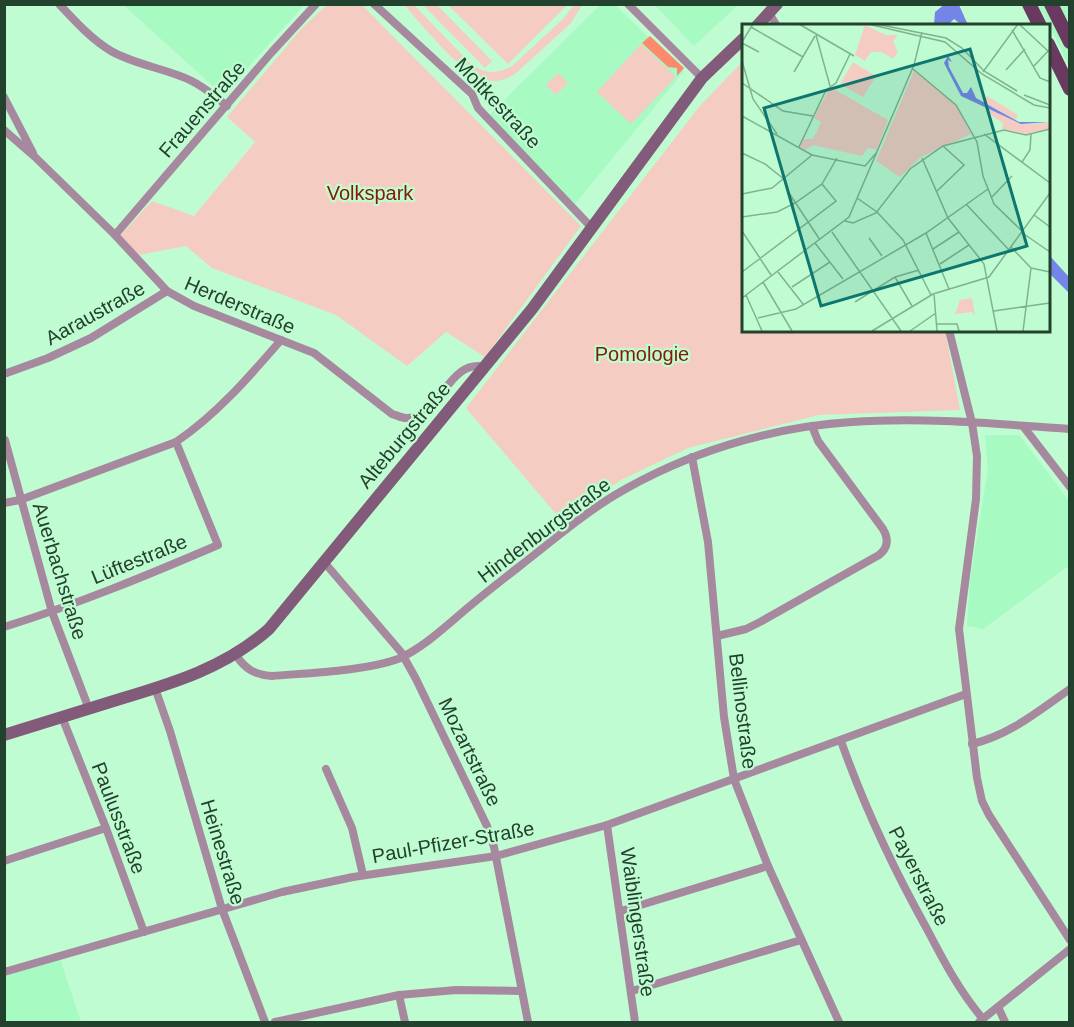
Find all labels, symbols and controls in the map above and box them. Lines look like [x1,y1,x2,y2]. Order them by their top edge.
inset map [742,24,1050,332]
street label: Moltkestraße [451,53,545,153]
street label: Frauenstraße [154,56,250,162]
park label: Volkspark [327,182,414,204]
street label: Herderstraße [181,272,299,338]
street label: Aaraustraße [42,277,148,349]
park label: Pomologie [595,343,689,365]
street label: Alteburgstraße [353,378,455,492]
street label: Hindenburgstraße [473,473,615,587]
street label: Auerbachstraße [29,500,91,642]
street label: Lüftestraße [88,530,190,588]
street label: Bellinostraße [725,652,761,770]
street label: Mozartstraße [434,694,506,810]
street label: Paulusstraße [88,759,150,877]
street label: Heinestraße [197,797,249,907]
street label: Paul-Pfizer-Straße [370,817,536,867]
street label: Payerstraße [884,822,954,930]
street label: Waiblingerstraße [617,846,659,998]

